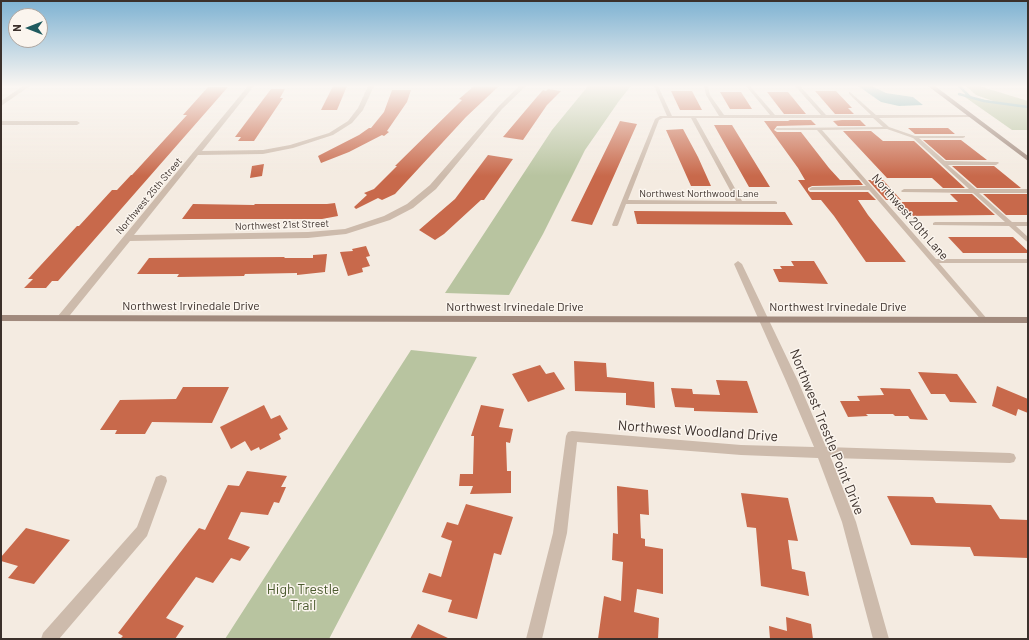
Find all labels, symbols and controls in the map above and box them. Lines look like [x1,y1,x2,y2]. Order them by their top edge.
north arrow [8,8,48,48]
text: N [10,24,23,32]
street label: Northwest 25th Street [113,155,185,237]
street label: Northwest 20th Lane [869,171,951,263]
street label: Northwest Northwood Lane [639,188,759,200]
street label: Northwest 21st Street [235,217,329,233]
street label: Northwest Irvinedale Drive [122,299,260,313]
street label: Northwest Irvinedale Drive [446,300,584,314]
street label: Northwest Irvinedale Drive [769,300,907,314]
street label: Northwest Trestle Point Drive [786,347,868,517]
street label: Northwest Woodland Drive [617,417,779,445]
park label: High Trestle Trail [267,581,339,614]

